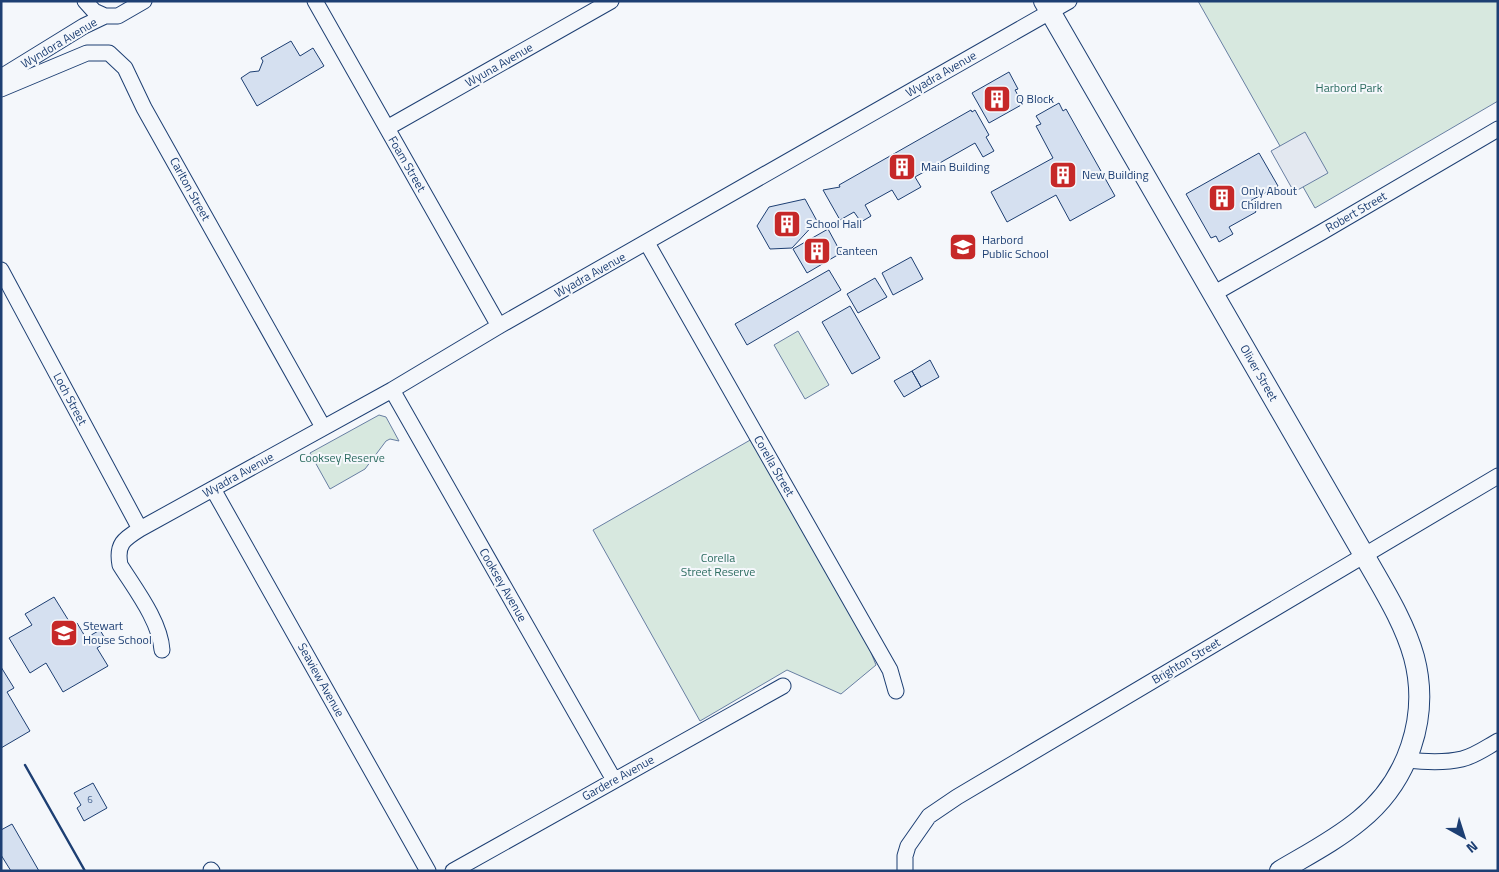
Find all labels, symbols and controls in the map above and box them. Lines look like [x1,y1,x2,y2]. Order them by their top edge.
street label: Wyndora Avenue [17,12,100,73]
street label: Wyuna Avenue [461,37,536,92]
street label: Wyadra Avenue [902,46,980,102]
park label: Harbord Park [1316,78,1383,97]
building icon: Q Block [982,84,1012,114]
place label: Q Block [1016,89,1054,108]
street label: Foam Street [384,132,432,196]
building icon: Main Building [887,152,917,182]
street label: Carlton Street [165,154,216,225]
place label: Main Building [921,157,990,176]
building icon: New Building [1048,160,1078,190]
place label: New Building [1082,165,1149,184]
place label: Only About Children [1241,181,1298,214]
building icon: Only About Children [1207,183,1237,213]
street label: Robert Street [1322,186,1391,237]
building icon: School Hall [772,209,802,239]
place label: School Hall [806,214,862,233]
place label: Harbord Public School [982,230,1049,263]
school or university icon: Harbord Public School [948,232,978,262]
building icon: Canteen [802,236,832,266]
place label: Canteen [836,241,878,260]
street label: Wyadra Avenue [551,247,629,302]
street label: Oliver Street [1236,341,1284,405]
street label: Loch Street [49,369,93,429]
street label: Corella Street [749,432,800,501]
street label: Wyadra Avenue [199,447,277,502]
park label: Cooksey Reserve [299,448,385,467]
street label: Cooksey Avenue [475,544,532,625]
park label: Corella Street Reserve [681,548,755,581]
place label: Stewart House School [83,616,152,649]
school or university icon: Stewart House School [49,618,79,648]
street label: Brighton Street [1148,632,1224,689]
street label: Seaview Avenue [293,639,350,720]
street label: Gardere Avenue [578,750,657,805]
house number: 6 [87,792,93,807]
north arrow [1439,812,1489,862]
text: N [1462,836,1483,859]

